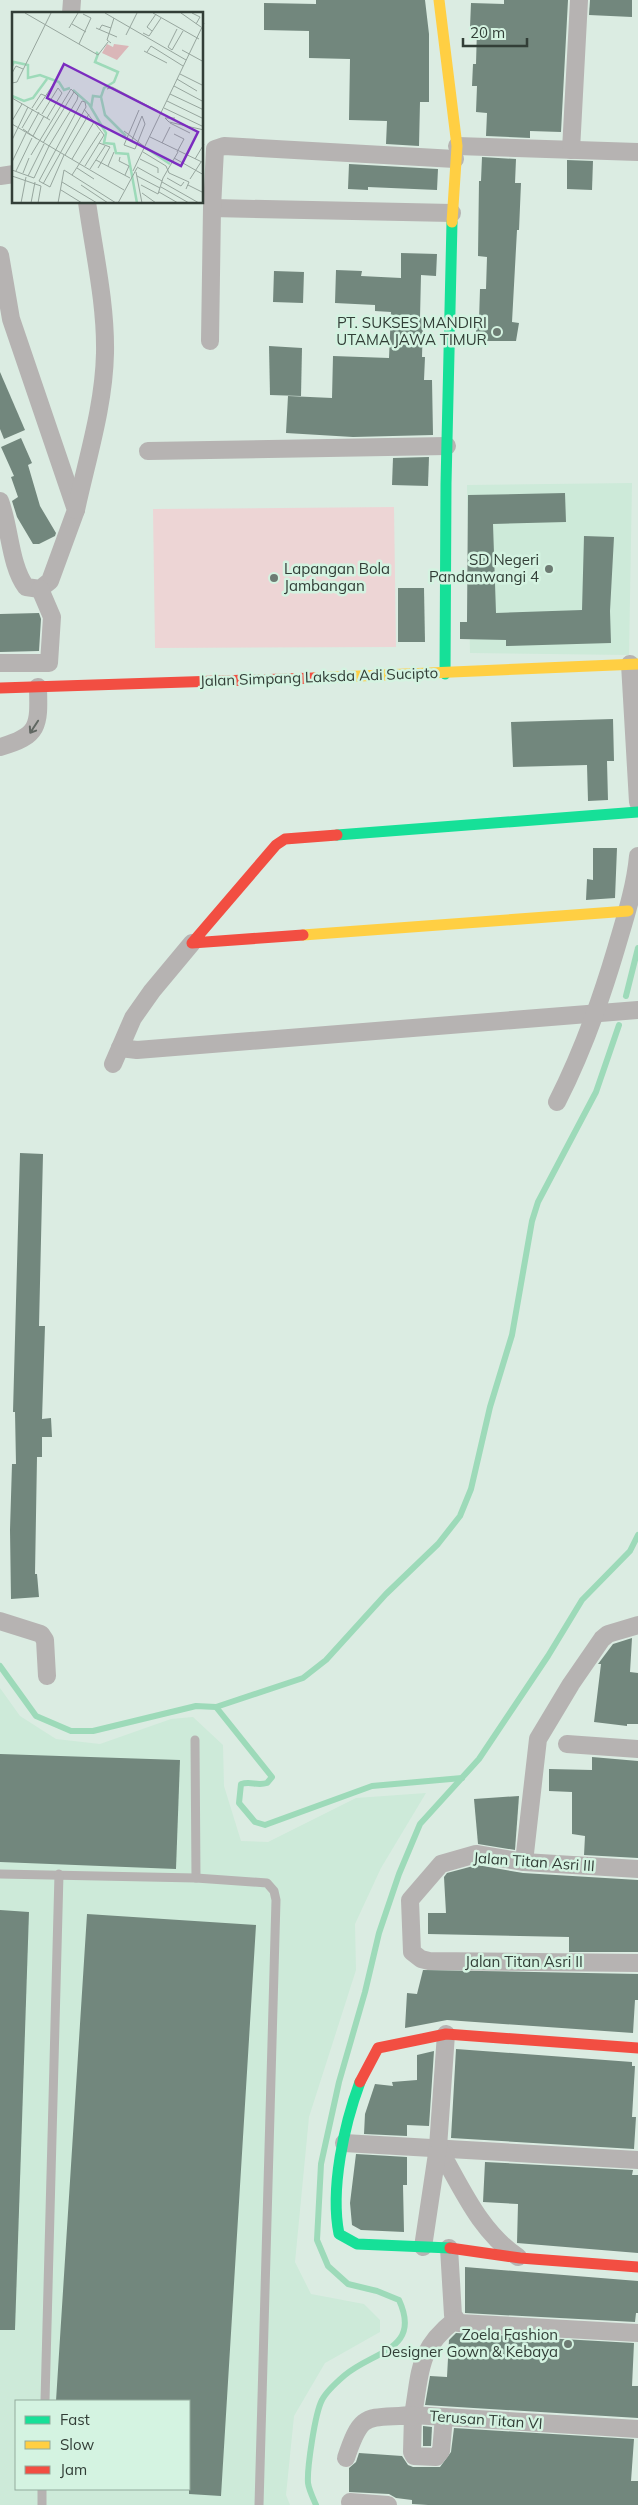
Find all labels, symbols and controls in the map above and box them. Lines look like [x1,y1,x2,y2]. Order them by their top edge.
inset map [12,12,204,204]
scale bar [463,15,527,47]
text: 20 m [470,23,505,42]
place label: PT. SUKSES MANDIRI UTAMA JAWA TIMUR [336,313,487,349]
marker: PT. SUKSES MANDIRI UTAMA JAWA TIMUR [491,326,503,338]
place label: SD Negeri Pandanwangi 4 [429,550,539,586]
place label: Lapangan Bola Jambangan [284,559,390,595]
marker: SD Negeri Pandanwangi 4 [543,563,555,575]
marker: Lapangan Bola Jambangan [268,572,280,584]
street label: Jalan Simpang Laksda Adi Sucipto [200,663,438,690]
one-way arrow [28,719,38,733]
street label: Jalan Titan Asri III [473,1848,595,1875]
street label: Jalan Titan Asri II [465,1952,583,1971]
place label: Zoela Fashion Designer Gown & Kebaya [381,2325,558,2361]
marker: Zoela Fashion Designer Gown & Kebaya [562,2338,574,2350]
legend [15,2400,190,2490]
street label: Terusan Titan VI [429,2406,543,2433]
text: Fast [60,2410,90,2429]
text: Slow [60,2435,94,2454]
text: Jam [60,2460,87,2479]

